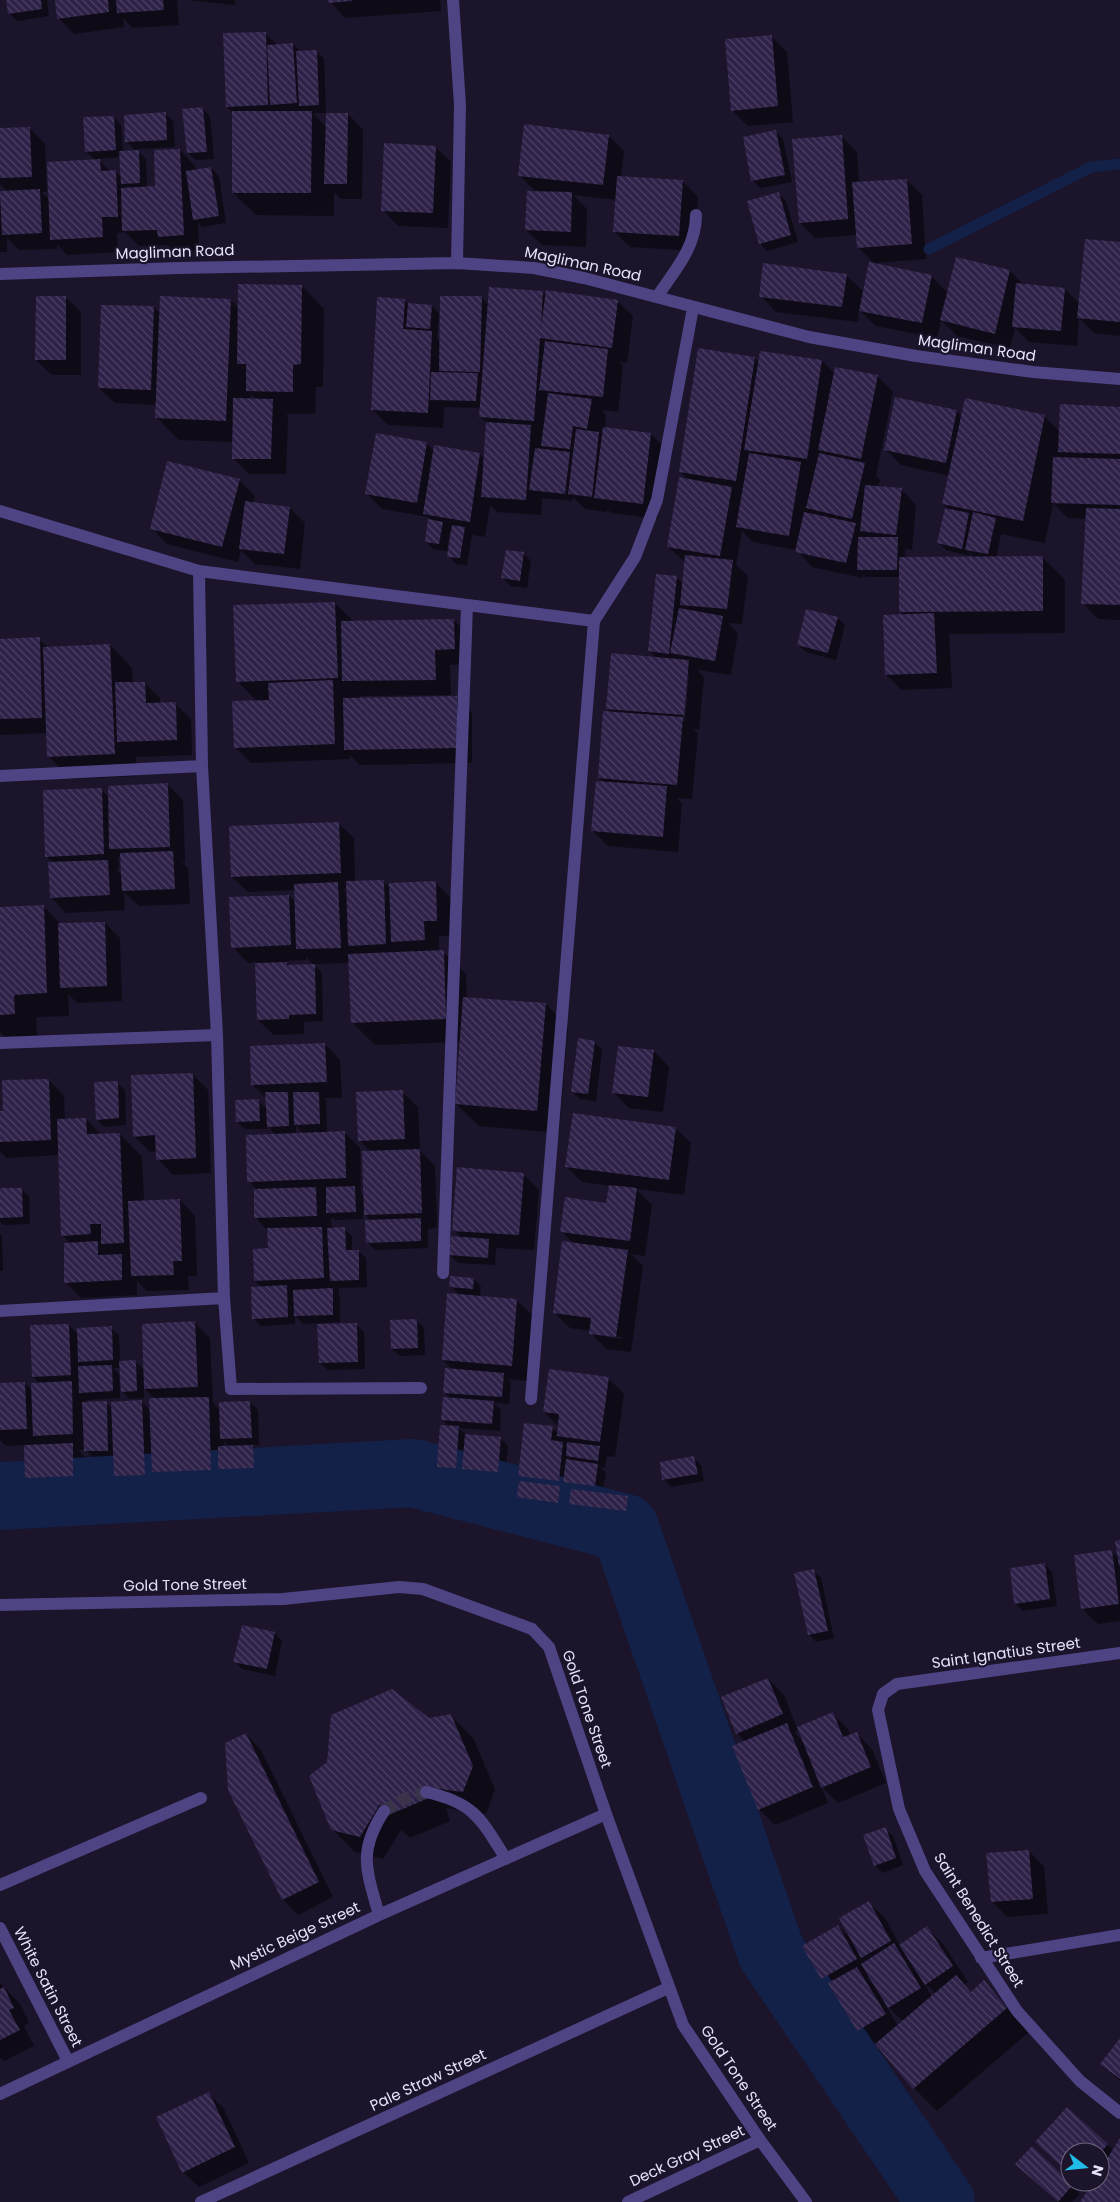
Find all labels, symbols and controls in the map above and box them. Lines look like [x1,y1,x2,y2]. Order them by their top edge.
street label: Magliman Road [115,239,235,264]
street label: Magliman Road [523,241,643,286]
street label: Magliman Road [917,329,1037,366]
street label: Gold Tone Street [123,1573,247,1596]
street label: Saint Ignatius Street [930,1632,1082,1673]
street label: Gold Tone Street [557,1647,618,1771]
street label: Saint Benedict Street [929,1848,1030,1991]
street label: Mystic Beige Street [226,1896,363,1975]
street label: White Satin Street [9,1923,88,2050]
street label: Gold Tone Street [696,2021,783,2135]
street label: Pale Straw Street [366,2043,489,2116]
street label: Deck Gray Street [626,2120,748,2191]
north arrow [1060,2142,1110,2192]
text: N [1086,2163,1109,2178]

